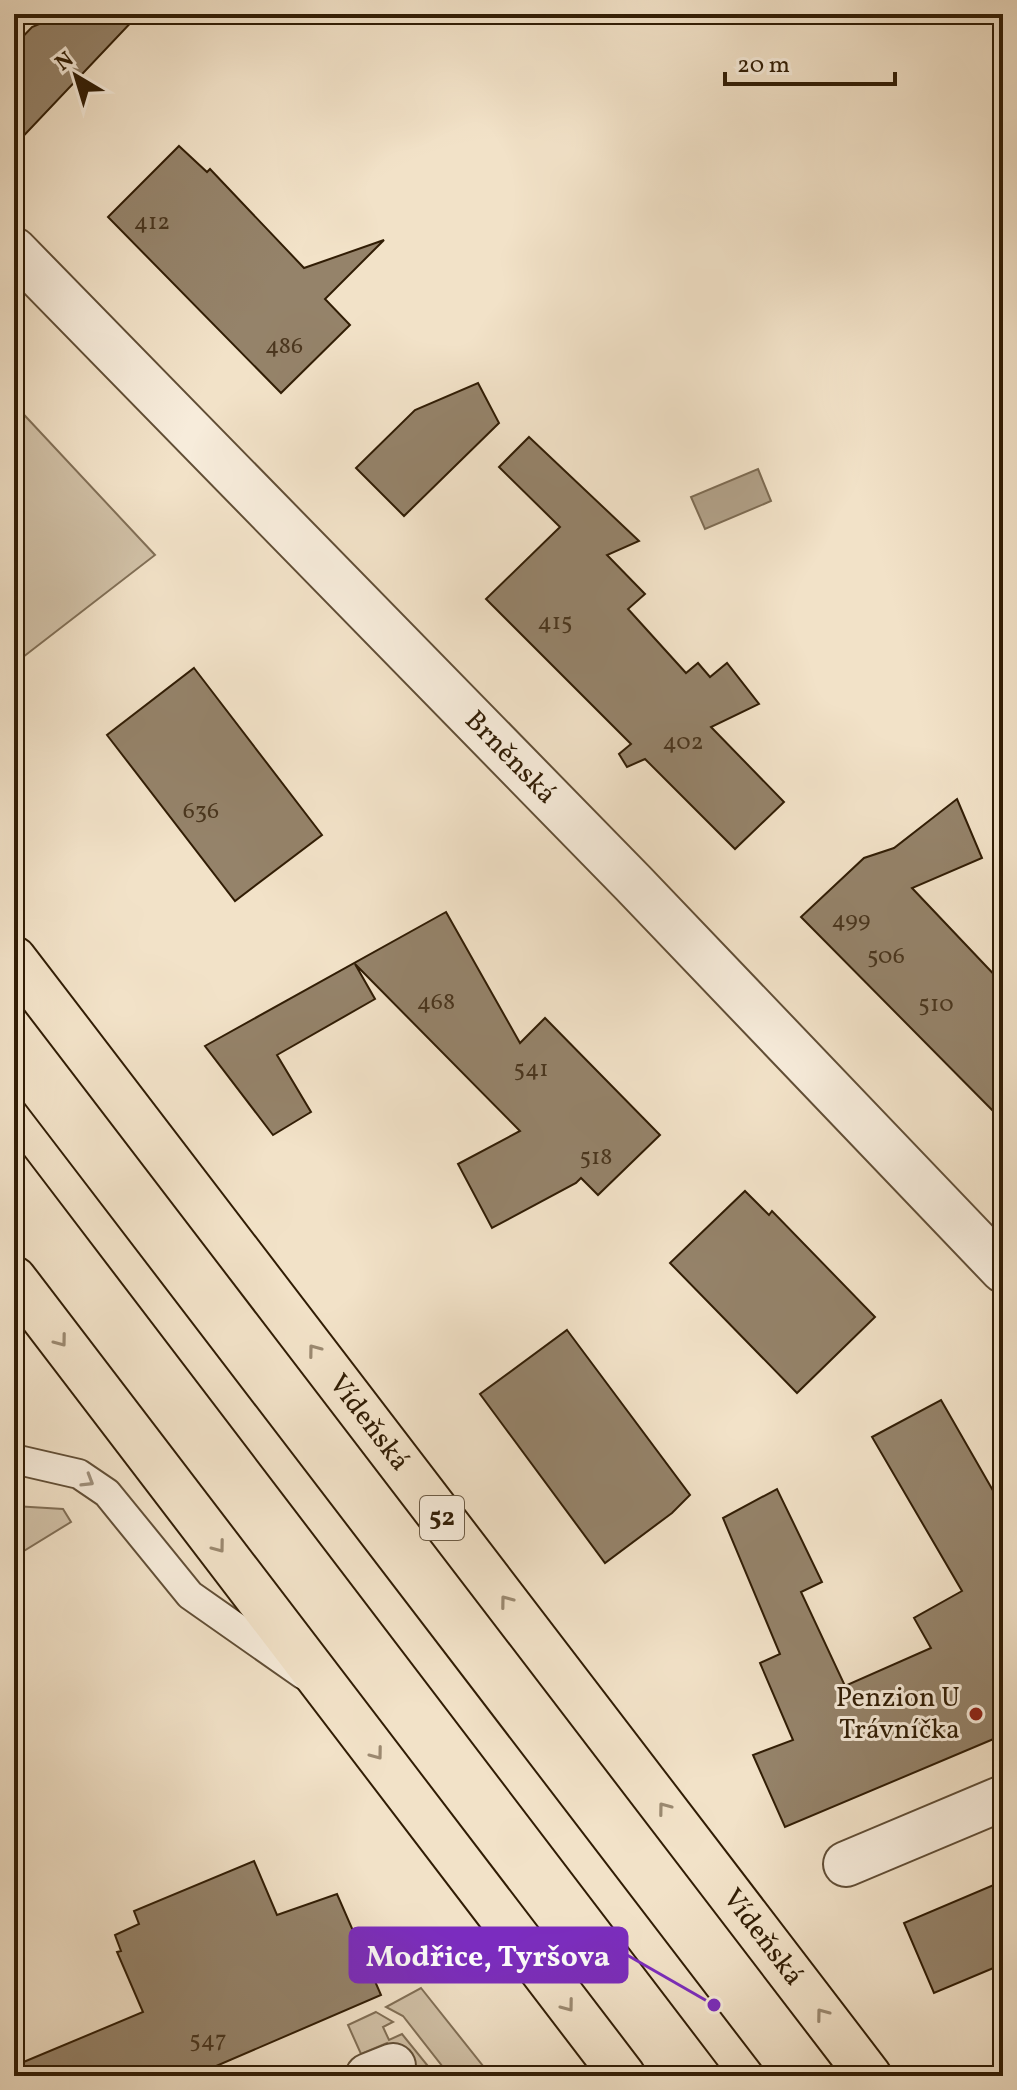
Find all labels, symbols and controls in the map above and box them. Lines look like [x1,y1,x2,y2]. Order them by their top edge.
north arrow [36,36,116,116]
scale bar [725,36,895,86]
text: N [49,45,81,79]
text: 20 m [737,49,790,83]
house number: 412 [134,206,170,240]
house number: 486 [265,330,303,364]
house number: 415 [537,606,573,640]
street label: Brněnská [456,702,565,813]
house number: 402 [662,726,704,760]
house number: 636 [183,795,219,829]
house number: 499 [832,904,870,938]
house number: 506 [867,940,905,974]
house number: 468 [417,986,455,1020]
house number: 510 [918,988,954,1022]
house number: 541 [513,1053,549,1087]
house number: 518 [579,1141,613,1175]
one-way arrow [52,1332,66,1347]
one-way arrow [309,1345,323,1359]
street label: Vídeňská [319,1366,419,1479]
one-way arrow [79,1471,94,1486]
road number: 52 [420,1496,464,1540]
one-way arrow [210,1539,224,1553]
one-way arrow [501,1595,515,1610]
place label: Penzion U Trávníčka [836,1679,960,1750]
marker: Penzion U Trávníčka [967,1705,985,1723]
one-way arrow [368,1745,382,1760]
one-way arrow [659,1802,673,1817]
street label: Vídeňská [713,1881,813,1994]
callout: Modřice, Tyršova [350,1928,627,1982]
text: Modřice, Tyršova [366,1937,610,1979]
one-way arrow [559,1997,573,2012]
one-way arrow [817,2008,831,2023]
house number: 547 [189,2024,227,2058]

